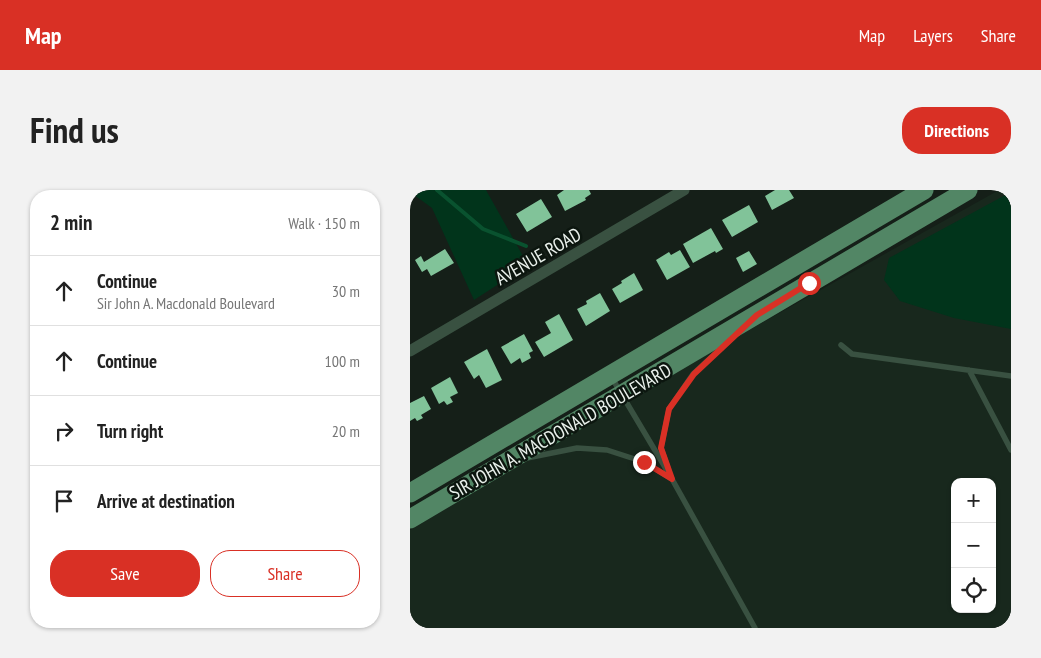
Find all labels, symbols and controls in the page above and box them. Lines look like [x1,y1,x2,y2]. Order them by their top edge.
text: Map [25,20,62,51]
text: Map [859,24,885,47]
text: Layers [913,24,953,47]
text: Share [981,24,1016,47]
text: Find us [30,107,119,153]
button: Directions [902,107,1011,154]
text: 2 min [50,209,92,236]
text: Walk · 150 m [288,213,360,233]
street label: AVENUE ROAD [491,222,585,290]
text: Continue [97,269,157,293]
route start [798,272,821,295]
icon: ahead [50,277,78,305]
text: 30 m [332,281,360,301]
text: Sir John A. Macdonald Boulevard [97,293,275,313]
icon: ahead [50,347,78,375]
text: Continue [97,349,157,373]
text: 100 m [325,351,360,371]
street label: SIR JOHN A. MACDONALD BOULEVARD [445,357,675,505]
icon: right [50,417,78,445]
text: Turn right [97,419,163,443]
text: 20 m [332,421,360,441]
route end [633,451,656,474]
map controls [951,478,996,613]
button: + [951,478,996,523]
icon: arrive [50,487,78,515]
text: Arrive at destination [97,489,235,513]
button: − [951,523,996,568]
button: Save [50,550,200,597]
button: Share [210,550,360,597]
button: locate [951,568,996,613]

